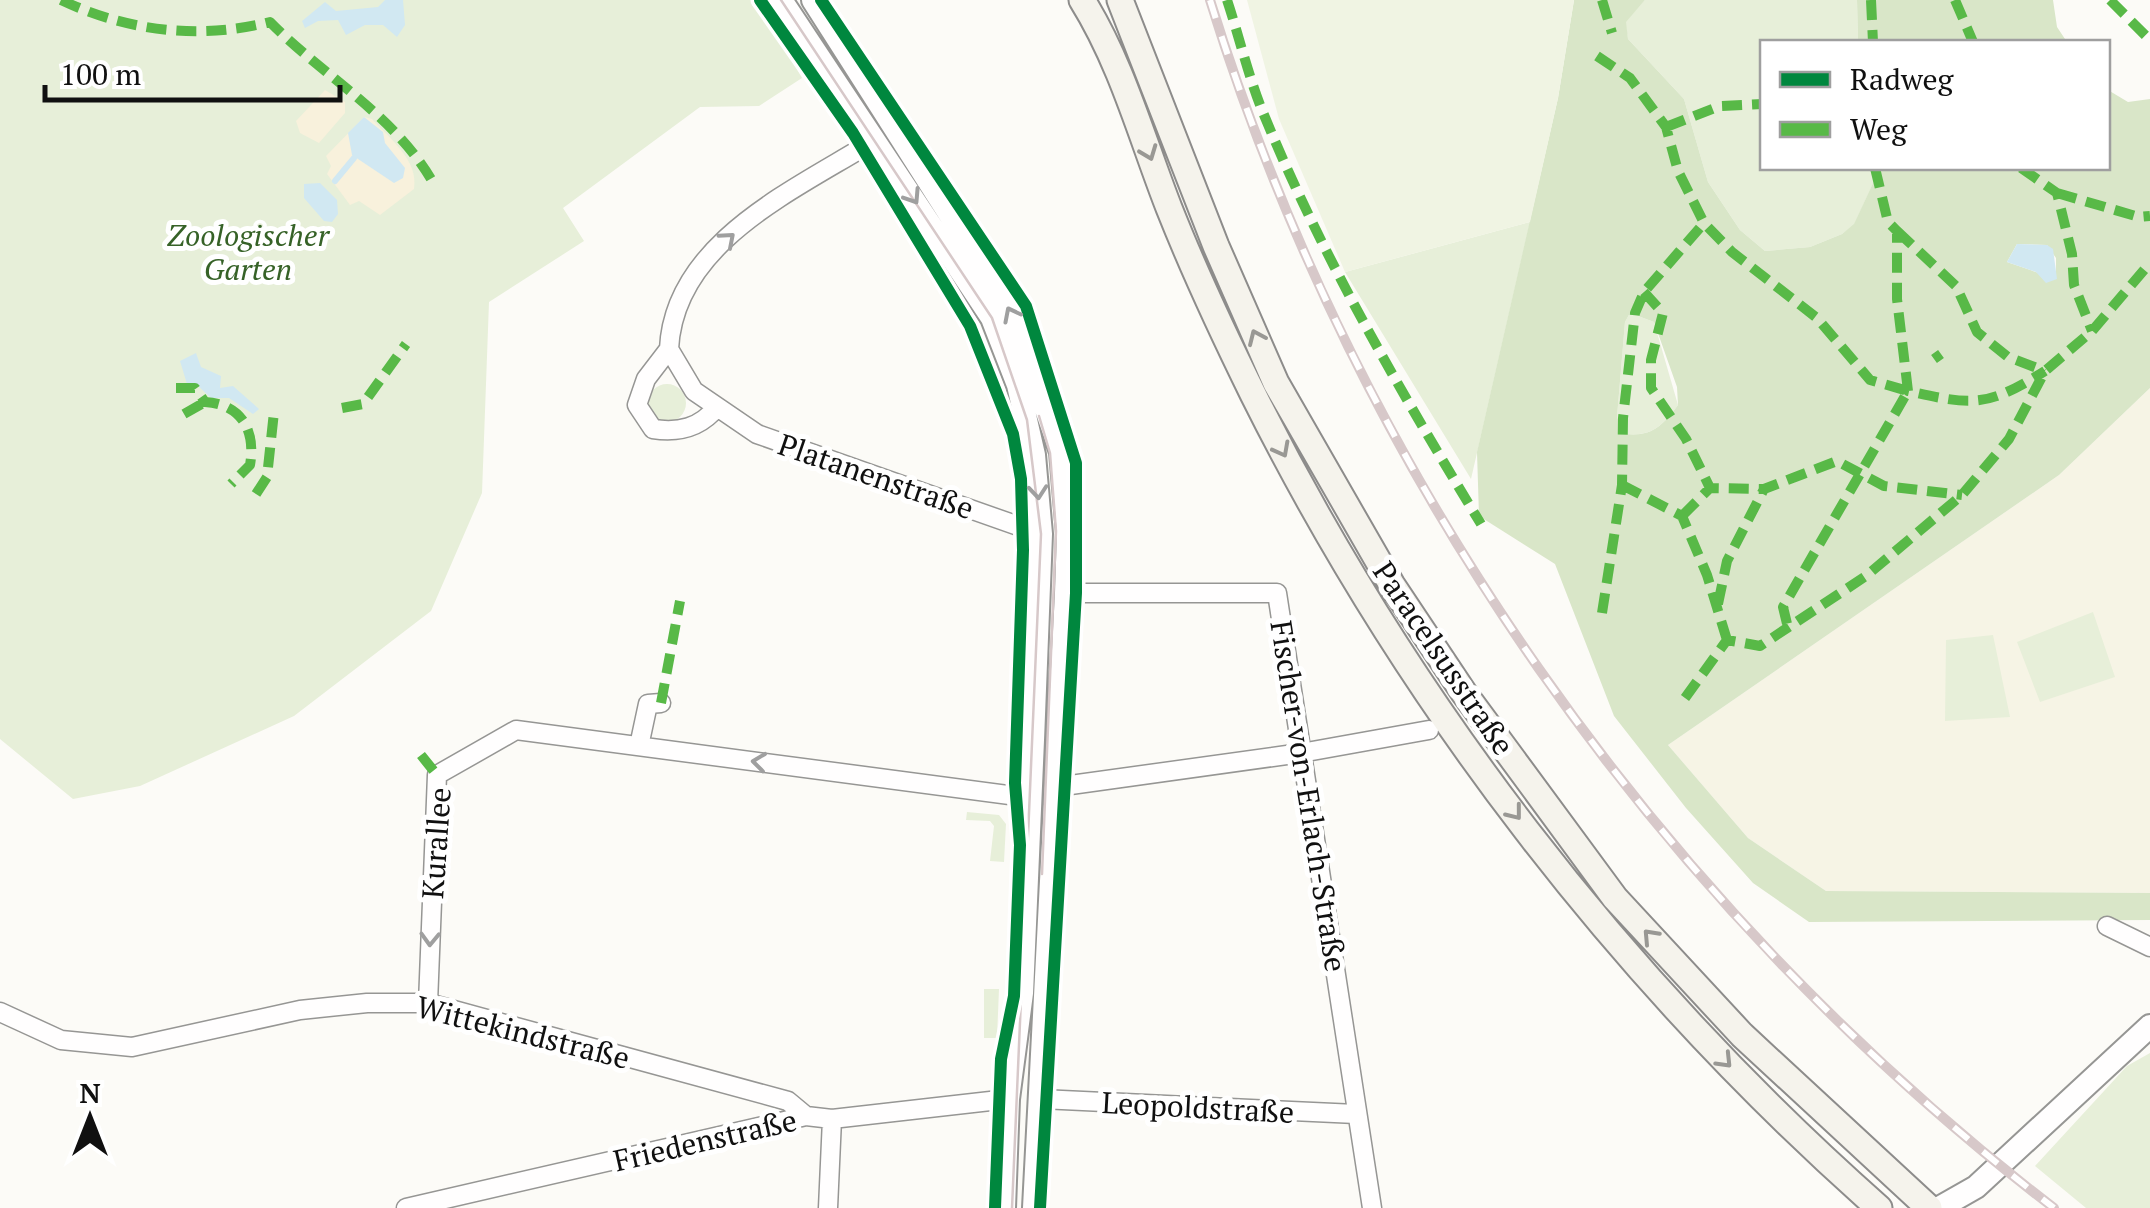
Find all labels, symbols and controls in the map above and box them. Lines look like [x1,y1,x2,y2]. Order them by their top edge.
scale bar [45,40,340,102]
legend [1760,40,2110,170]
text: 100 m [60,54,141,94]
text: Radweg [1850,59,1954,99]
text: Weg [1850,109,1908,149]
one-way arrow [1137,144,1157,161]
one-way arrow [901,187,920,205]
park label: Zoologischer Garten [167,215,330,289]
one-way arrow [716,232,734,250]
one-way arrow [1004,306,1023,324]
one-way arrow [1248,329,1268,347]
street label: Platanenstraße [773,424,979,528]
one-way arrow [1270,439,1289,457]
one-way arrow [1026,485,1048,501]
street label: Paracelsusstraße [1364,553,1524,763]
street label: Fischer-von-Erlach-Straße [1261,618,1357,974]
one-way arrow [751,752,767,773]
street label: Kurallee [412,786,460,900]
one-way arrow [1503,802,1521,820]
one-way arrow [1644,929,1662,947]
one-way arrow [420,932,441,948]
street label: Wittekindstraße [412,986,634,1078]
one-way arrow [1714,1049,1732,1067]
north arrow [40,1068,140,1168]
text: N [79,1074,101,1111]
street label: Leopoldstraße [1101,1082,1295,1132]
street label: Friedenstraße [610,1100,800,1180]

